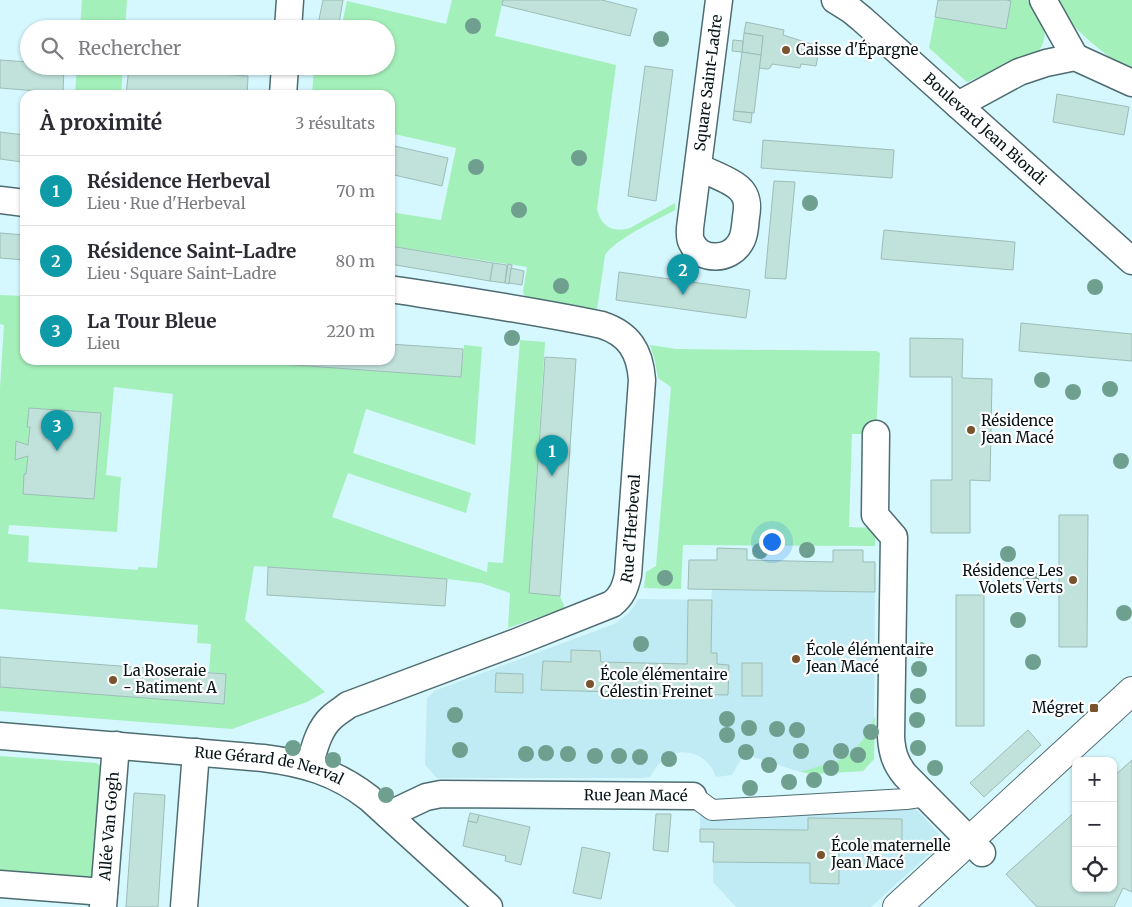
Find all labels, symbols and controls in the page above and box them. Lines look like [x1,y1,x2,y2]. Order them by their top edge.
street label: Square Saint-Ladre [690,13,726,152]
search box [20,20,395,75]
icon: search [38,34,66,62]
text: Rechercher [78,36,181,60]
place label: Caisse d'Épargne [796,39,919,59]
marker: Caisse d'Épargne [780,44,792,56]
street label: Boulevard Jean Biondi [920,69,1051,189]
text: À proximité [40,109,162,136]
text: 3 résultats [295,113,375,133]
text: Résidence Herbeval [87,169,271,193]
text: 1 [52,181,60,201]
text: 70 m [336,181,375,201]
text: Lieu · Rue d'Herbeval [87,193,246,213]
text: Résidence Saint-Ladre [87,239,296,263]
text: 2 [51,251,61,271]
text: 80 m [336,251,375,271]
pin: 2 [667,254,699,295]
text: Lieu · Square Saint-Ladre [87,263,276,283]
text: La Tour Bleue [87,309,216,333]
text: 3 [51,321,61,341]
text: 220 m [327,321,375,341]
text: Lieu [87,333,120,353]
pin: 3 [41,410,73,451]
place label: Résidence Jean Macé [980,411,1054,447]
marker: Résidence Jean Macé [965,424,977,436]
pin: 1 [536,435,568,476]
street label: Rue d'Herbeval [616,473,644,585]
your location [759,529,785,555]
place label: Résidence Les Volets Verts [962,561,1063,597]
marker: Résidence Les Volets Verts [1067,574,1079,586]
place label: École élémentaire Jean Macé [805,639,934,676]
marker: École élémentaire Jean Macé [790,653,802,665]
place label: La Roseraie - Batiment A [123,661,217,697]
place label: École élémentaire Célestin Freinet [600,664,728,701]
marker: La Roseraie - Batiment A [107,674,119,686]
marker: École élémentaire Célestin Freinet [584,678,596,690]
place label: Mégret [1032,698,1084,717]
marker: Mégret [1088,702,1100,714]
street label: Rue Gérard de Nerval [194,742,347,789]
map controls [1072,757,1117,892]
button: + [1072,757,1117,802]
street label: Allée Van Gogh [95,771,123,882]
street label: Rue Jean Macé [584,785,688,805]
button: − [1072,802,1117,847]
place label: École maternelle Jean Macé [830,835,951,872]
button: locate [1072,847,1117,892]
marker: École maternelle Jean Macé [815,849,827,861]

